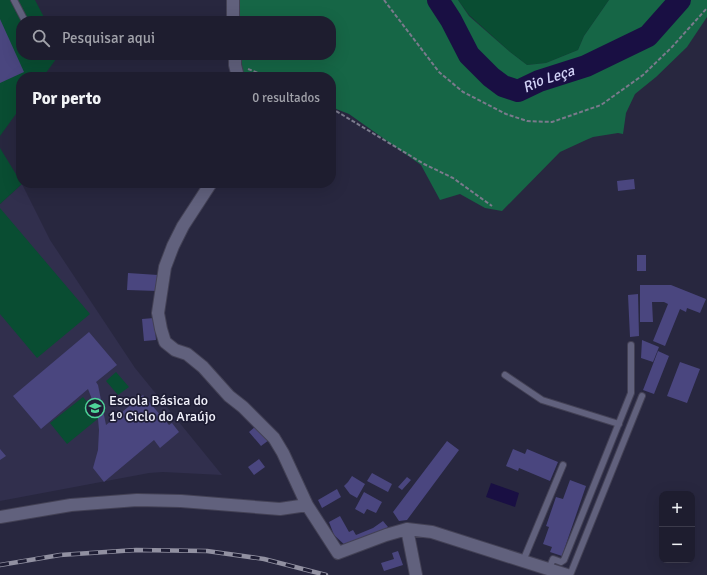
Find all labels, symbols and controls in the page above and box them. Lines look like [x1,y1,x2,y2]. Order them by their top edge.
search box [16,16,336,60]
icon: search [30,27,52,49]
text: Pesquisar aqui [62,29,155,47]
water label: Rio Leça [519,61,577,97]
text: Por perto [32,88,101,109]
text: 0 resultados [252,90,320,106]
place label: Escola Básica do 1º Ciclo do Araújo [109,392,216,425]
school or university icon: Escola Básica do 1º Ciclo do Araújo [84,397,106,419]
map controls [659,491,695,563]
button: + [659,491,695,527]
button: − [659,527,695,563]

